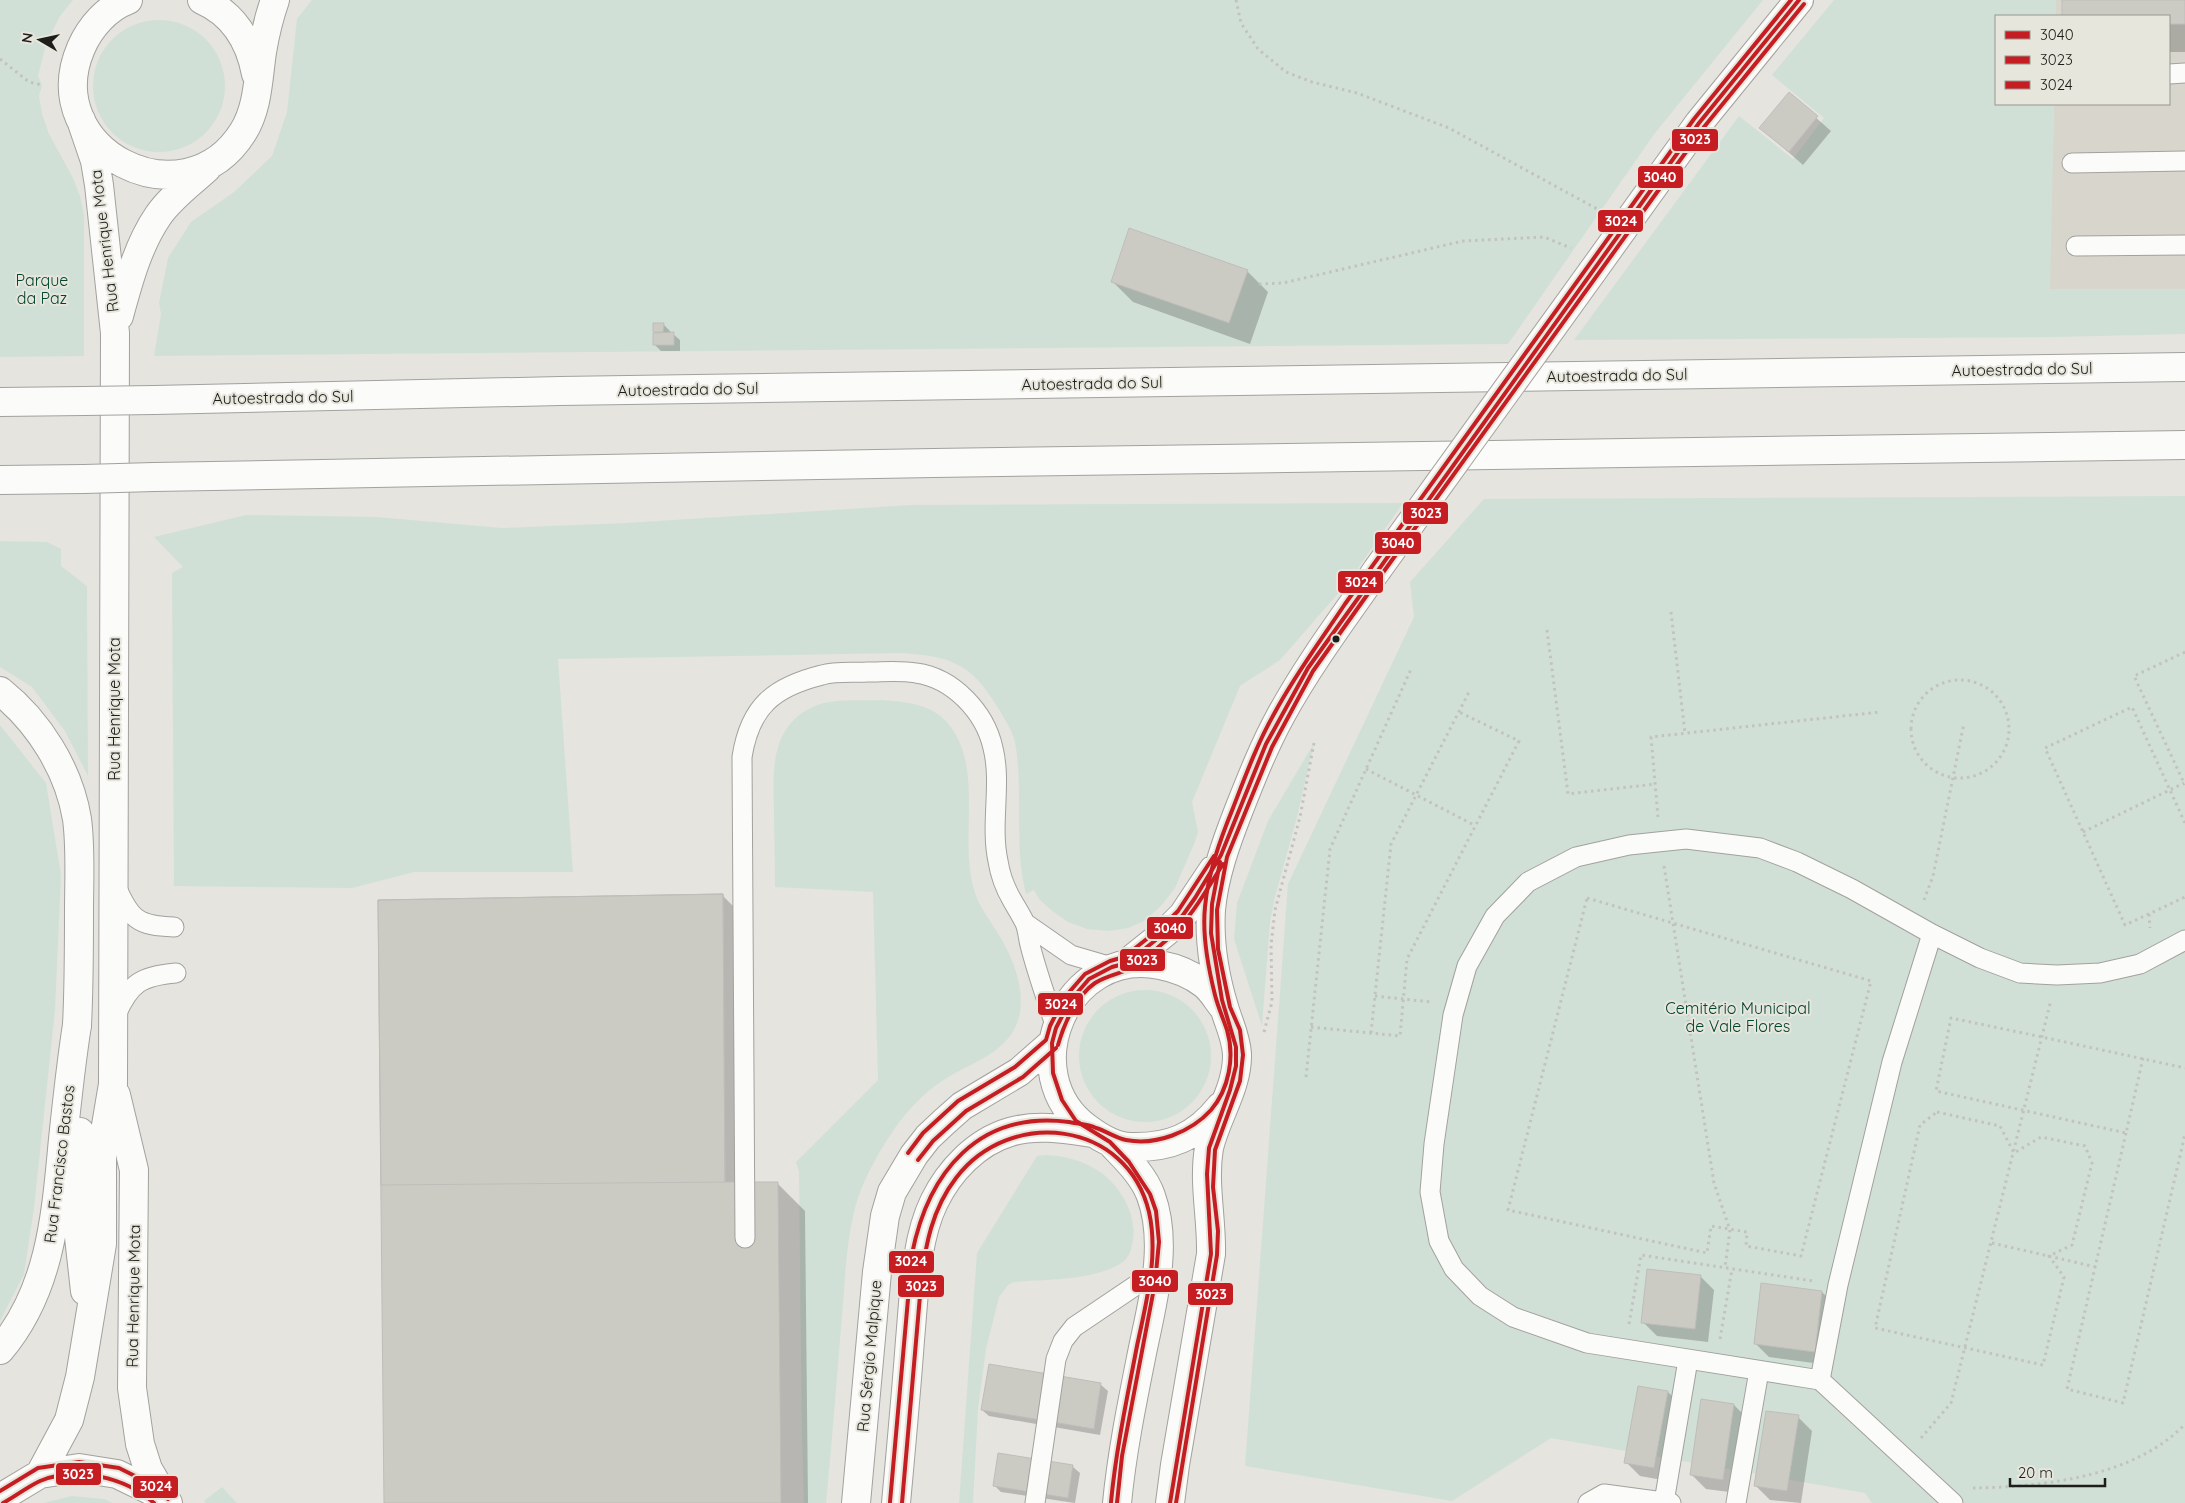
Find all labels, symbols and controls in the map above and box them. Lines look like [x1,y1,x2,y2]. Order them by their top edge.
north arrow [15,15,65,65]
legend [1995,15,2170,105]
text: 3040 [2040,25,2074,44]
text: N [17,31,37,44]
text: 3023 [2040,50,2073,69]
text: 3024 [2040,75,2073,94]
line badge: 3023 [1671,128,1719,152]
text: 3023 [1679,130,1711,148]
line badge: 3040 [1637,165,1684,189]
text: 3040 [1644,168,1677,186]
street label: Rua Henrique Mota [85,169,123,313]
line badge: 3024 [1597,209,1644,233]
text: 3024 [1605,212,1637,230]
park label: Parque da Paz [16,270,68,308]
street label: Autoestrada do Sul [1951,358,2093,380]
street label: Autoestrada do Sul [1546,364,1688,386]
street label: Autoestrada do Sul [1021,372,1163,394]
street label: Autoestrada do Sul [617,378,759,400]
street label: Autoestrada do Sul [212,386,354,408]
line badge: 3023 [1402,501,1449,525]
text: 3023 [1410,504,1442,522]
line badge: 3040 [1374,531,1422,555]
text: 3040 [1382,534,1415,552]
line badge: 3024 [1337,570,1384,594]
text: 3024 [1345,573,1377,591]
unlabelled marker [1331,634,1341,644]
street label: Rua Henrique Mota [104,637,124,781]
line badge: 3040 [1146,916,1194,940]
text: 3040 [1154,919,1187,937]
line badge: 3023 [1119,948,1166,972]
text: 3023 [1126,951,1158,969]
line badge: 3024 [1037,992,1084,1016]
text: 3024 [1045,995,1077,1013]
park label: Cemitério Municipal de Vale Flores [1665,998,1811,1036]
street label: Rua Francisco Bastos [39,1084,79,1244]
street label: Rua Henrique Mota [122,1224,144,1368]
line badge: 3024 [888,1250,935,1274]
text: 3024 [895,1252,927,1270]
line badge: 3040 [1131,1269,1179,1293]
text: 3040 [1139,1272,1172,1290]
line badge: 3023 [897,1274,945,1298]
text: 3023 [905,1277,937,1295]
street label: Rua Sérgio Malpique [852,1279,886,1433]
line badge: 3023 [1187,1282,1234,1306]
text: 3023 [1195,1285,1227,1303]
scale bar [2010,1456,2105,1488]
line badge: 3023 [55,1462,102,1486]
text: 20 m [2018,1463,2053,1482]
text: 3023 [62,1465,94,1483]
line badge: 3024 [132,1475,179,1499]
text: 3024 [140,1477,172,1495]

